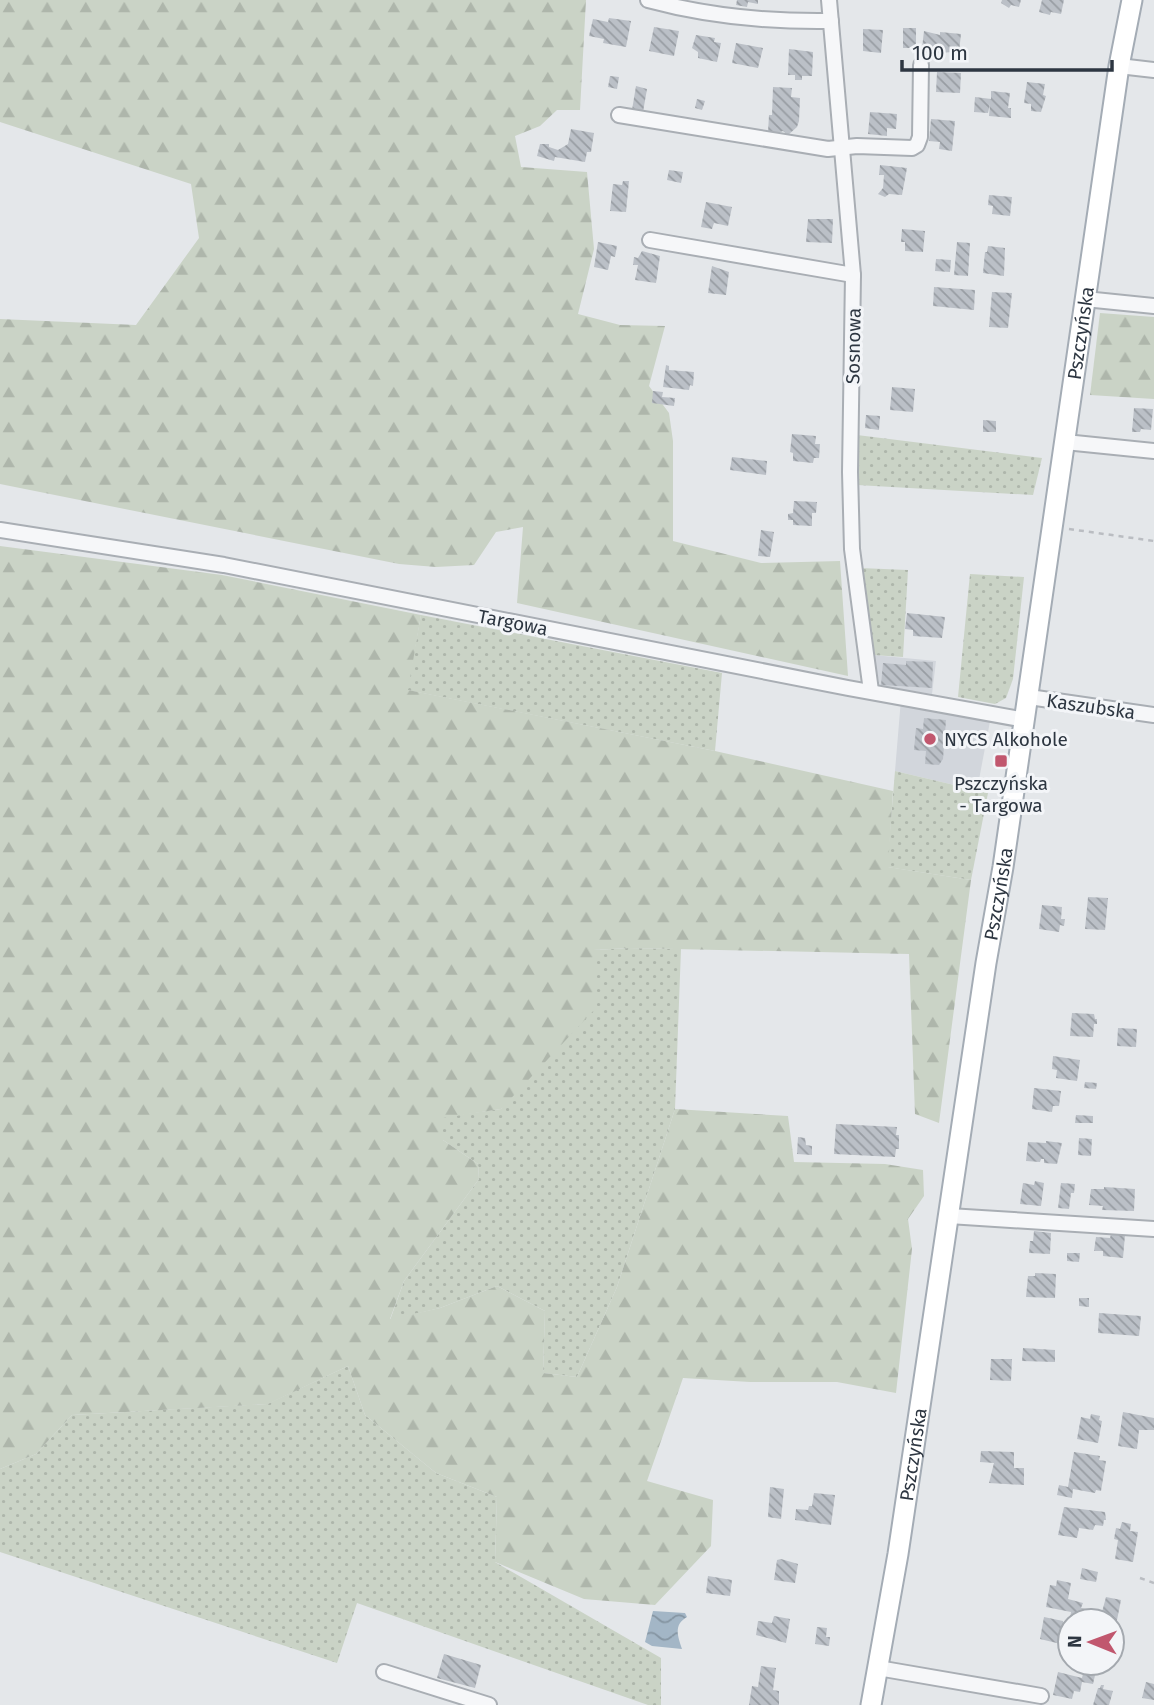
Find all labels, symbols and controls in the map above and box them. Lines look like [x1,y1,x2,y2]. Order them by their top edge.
scale bar [902,28,1112,72]
text: 100 m [912,40,968,66]
street label: Pszczyńska [1063,285,1099,381]
street label: Sosnowa [841,308,866,384]
street label: Targowa [476,604,550,641]
street label: Kaszubska [1045,689,1137,724]
place label: NYCS Alkohole [944,728,1068,751]
marker: NYCS Alkohole [922,731,938,747]
marker: Pszczyńska - Targowa [993,753,1009,769]
place label: Pszczyńska - Targowa [954,772,1048,817]
street label: Pszczyńska [979,846,1018,942]
street label: Pszczyńska [895,1406,932,1503]
north arrow [1056,1607,1126,1677]
text: N [1063,1635,1086,1648]

